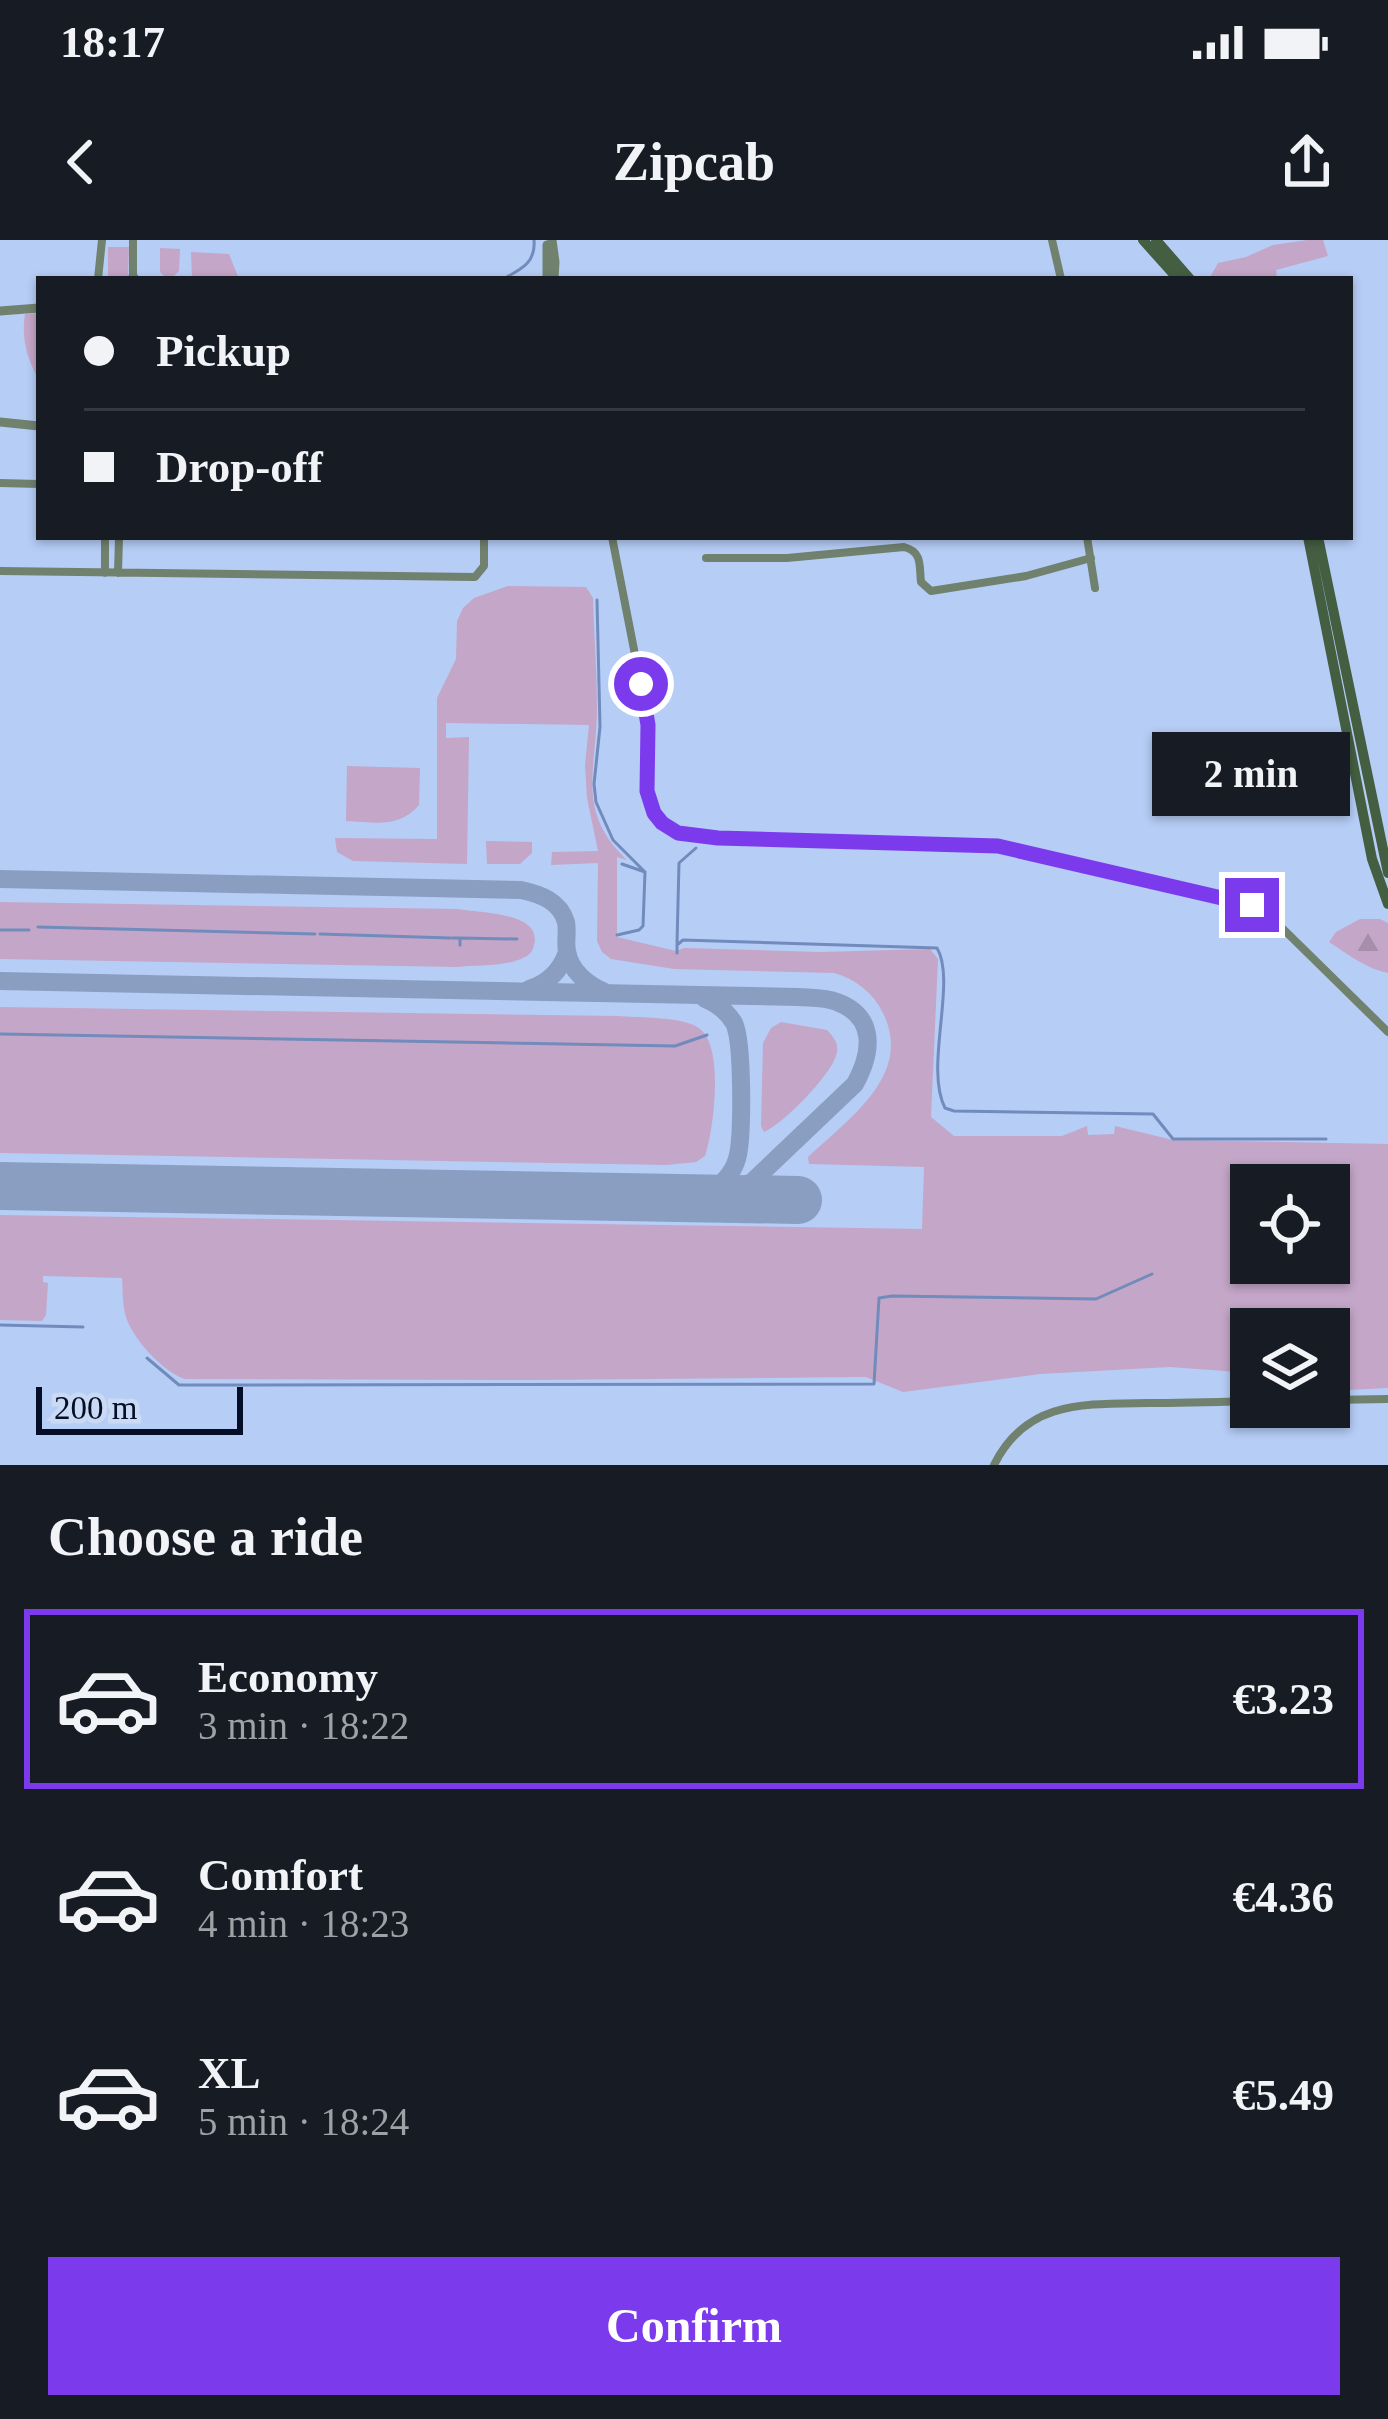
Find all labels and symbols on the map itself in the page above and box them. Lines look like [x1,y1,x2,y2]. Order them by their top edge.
route start [614,657,668,711]
callout: 2 min [1153,731,1351,815]
route end [1225,878,1279,932]
scale bar [36,1381,243,1434]

